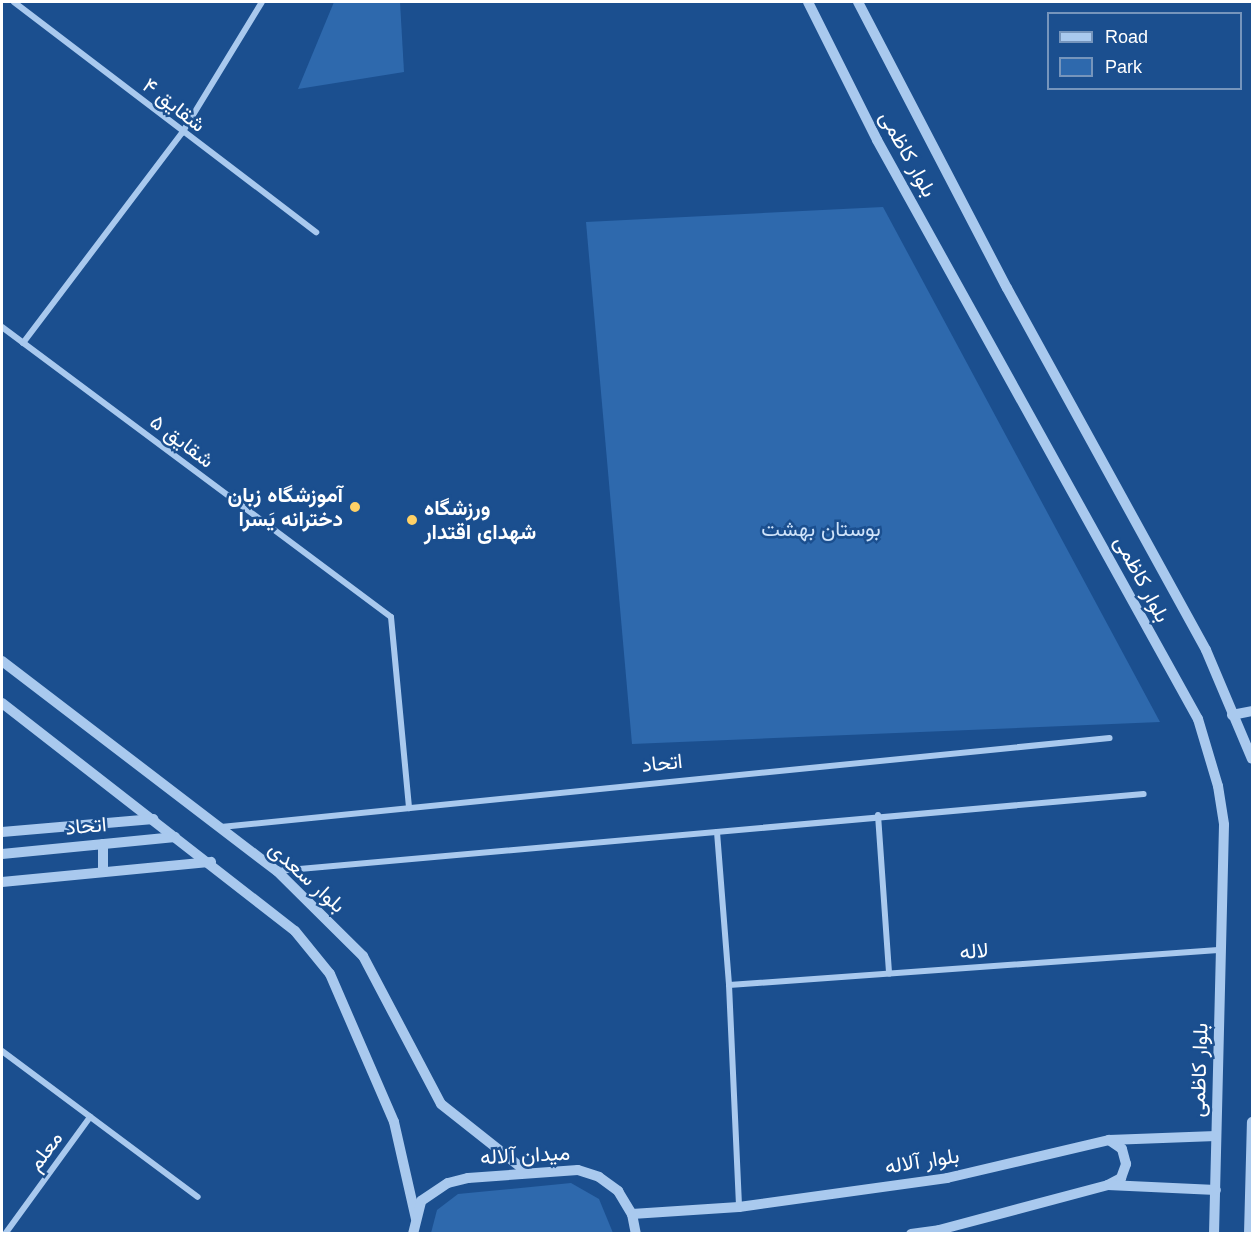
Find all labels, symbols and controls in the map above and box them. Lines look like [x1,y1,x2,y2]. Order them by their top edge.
legend [1047,12,1242,90]
text: Road [1105,27,1148,47]
text: Park [1105,57,1142,77]
street label: شقایق ۴ [137,73,211,137]
street label: بلوار کاظمی [874,107,942,201]
street label: شقایق ۵ [145,409,219,473]
place label: آموزشگاه زبان دخترانه یَسرا [228,482,343,532]
place label: ورزشگاه شهدای اقتدار [424,495,536,545]
marker: آموزشگاه زبان دخترانه یَسرا [348,500,362,514]
marker: ورزشگاه شهدای اقتدار [405,513,419,527]
park label: بوستان بهشت [761,516,881,542]
street label: بلوار کاظمی [1109,531,1175,627]
street label: اتحاد [640,748,684,778]
street label: اتحاد [64,812,108,840]
street label: بلوار سعدی [263,836,351,918]
street label: لاله [959,937,989,965]
street label: بلوار کاظمی [1185,1022,1213,1118]
street label: معلم [22,1126,68,1176]
street label: میدان آلاله [479,1140,571,1170]
street label: بلوار آلاله [883,1143,961,1179]

